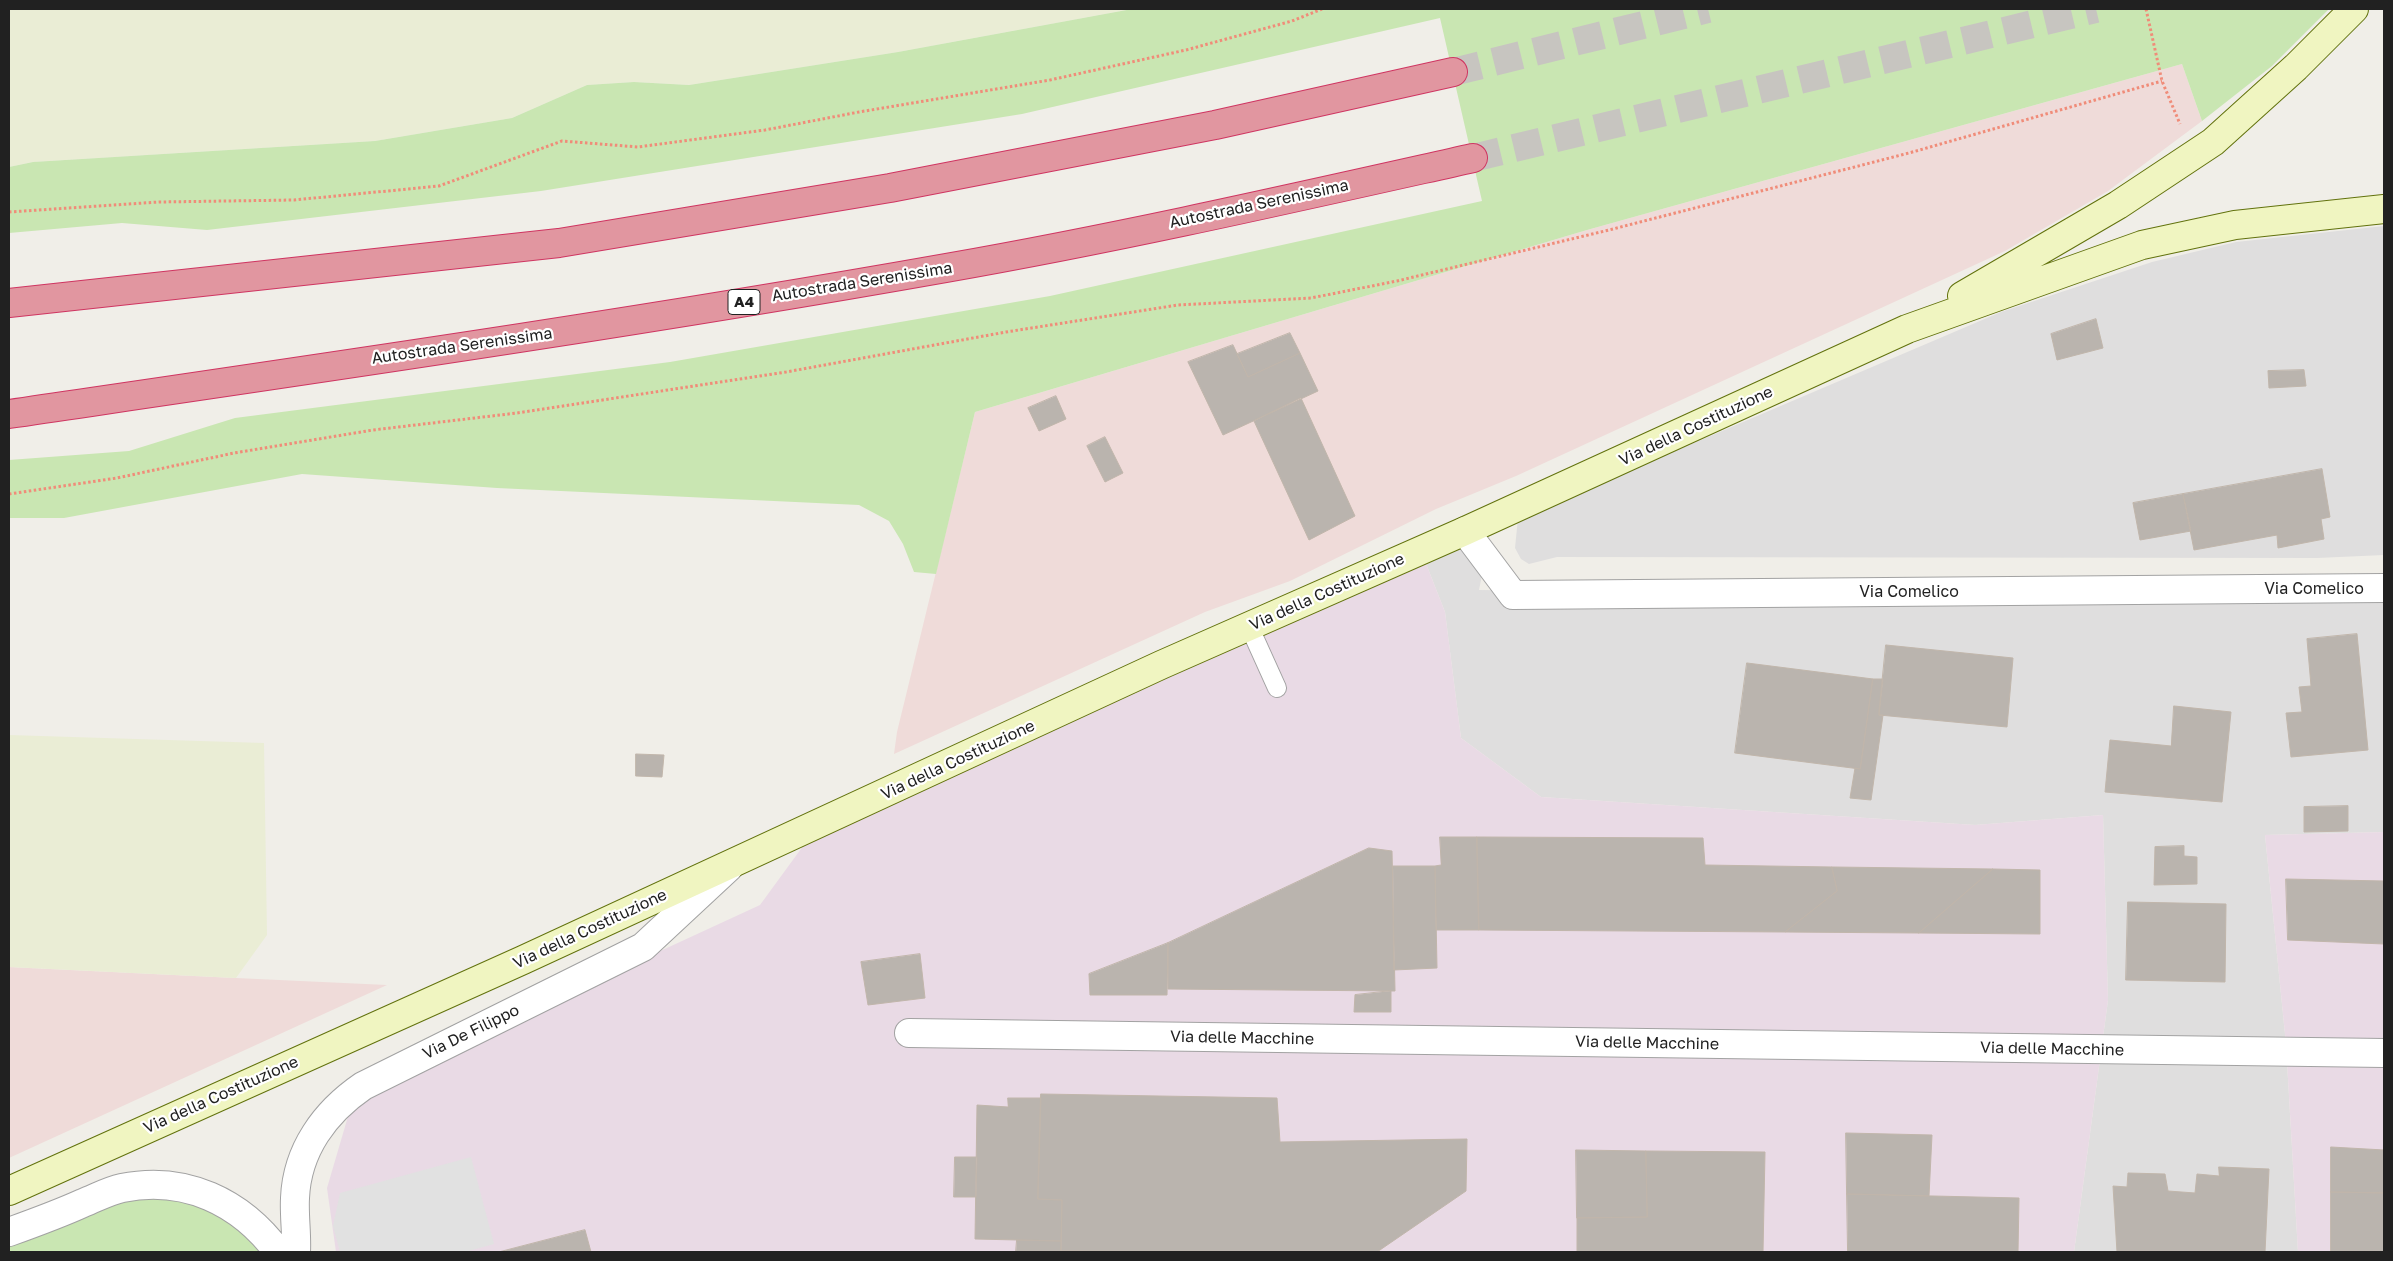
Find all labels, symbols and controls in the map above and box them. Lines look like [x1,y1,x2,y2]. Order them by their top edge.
street label: Autostrada Serenissima [1168,176,1350,232]
street label: Autostrada Serenissima [770,258,954,306]
road number: A4 [728,290,760,314]
street label: Autostrada Serenissima [370,324,554,368]
street label: Via della Costituzione [1616,382,1776,470]
street label: Via della Costituzione [1247,549,1407,635]
street label: Via Comelico [2264,579,2364,599]
street label: Via Comelico [1859,582,1959,602]
street label: Via della Costituzione [878,716,1038,804]
street label: Via della Costituzione [510,885,670,973]
street label: Via De Filippo [420,1000,522,1064]
street label: Via delle Macchine [1170,1027,1314,1049]
street label: Via delle Macchine [1575,1032,1719,1054]
street label: Via delle Macchine [1980,1038,2124,1060]
street label: Via della Costituzione [141,1052,301,1138]

